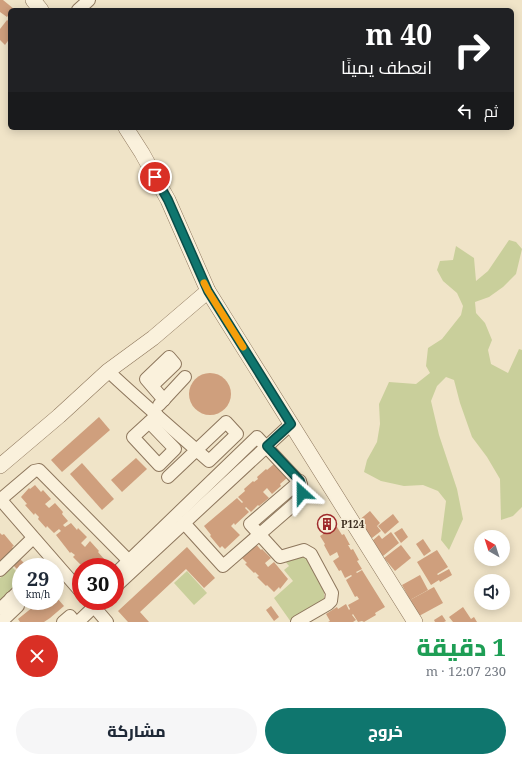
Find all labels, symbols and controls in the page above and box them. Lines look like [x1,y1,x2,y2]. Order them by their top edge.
text: 40 m [365,15,432,53]
icon: right [446,24,498,76]
text: انعطف يمينًا [341,55,432,79]
icon: left [454,100,476,122]
text: ثم [484,101,498,121]
pin [138,160,172,194]
icon: arrive [144,166,166,188]
position arrow [281,472,323,514]
building icon: P124 [316,513,338,535]
place label: P124 [341,517,365,531]
north arrow [474,530,510,566]
map controls [474,530,510,610]
speed limit sign: 30 [72,558,124,610]
text: 29 [27,565,49,592]
button: sound [474,574,510,610]
text: km/h [26,587,50,601]
text: 1 دقيقة [416,630,506,663]
button: close [16,635,58,677]
text: 230 m · 12:07 [426,662,506,680]
button: مشاركة [16,708,257,754]
button: خروج [265,708,506,754]

